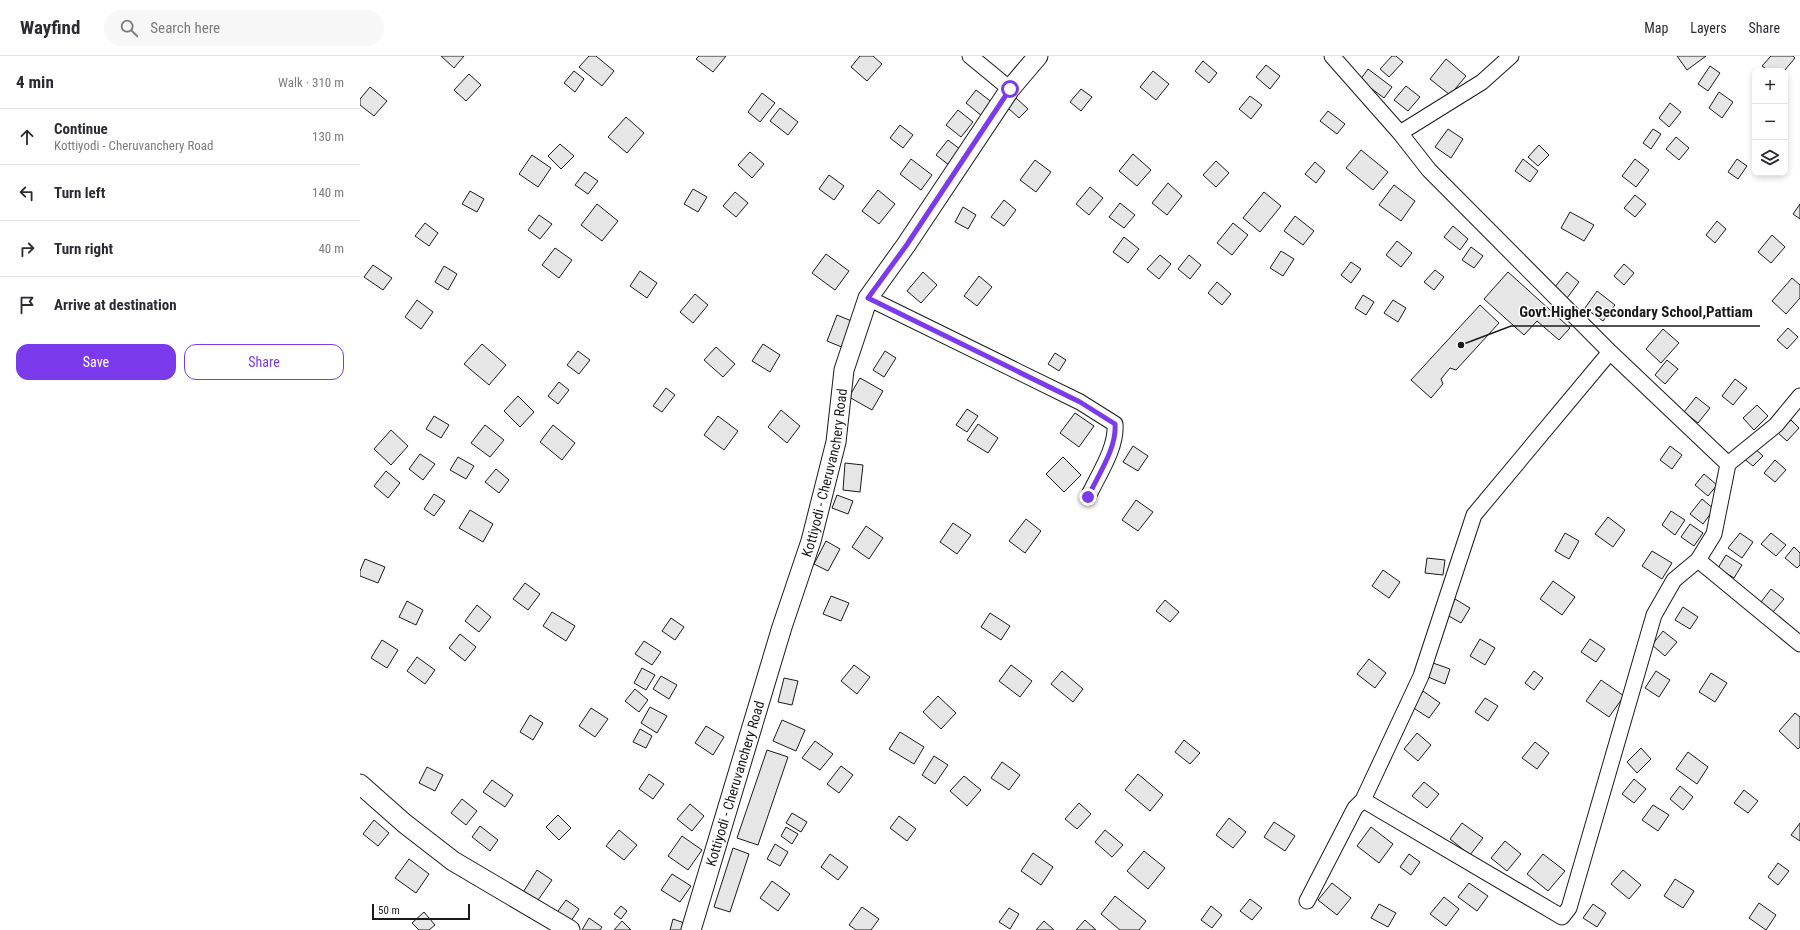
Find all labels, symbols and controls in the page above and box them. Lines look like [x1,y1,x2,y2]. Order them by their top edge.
search box [104,10,384,46]
text: Wayfind [20,16,80,39]
icon: search [118,17,140,39]
text: Search here [150,19,220,37]
text: Map [1644,20,1668,36]
text: Layers [1690,20,1727,36]
text: Share [1749,20,1780,36]
map controls [1752,68,1788,176]
button: + [1752,68,1788,104]
text: 4 min [16,72,54,92]
text: Walk · 310 m [278,75,344,90]
route start [1001,80,1019,98]
button: − [1752,104,1788,140]
text: Continue [54,120,108,138]
icon: ahead [16,126,38,148]
text: 130 m [312,129,344,144]
text: Kottiyodi - Cheruvanchery Road [54,138,214,153]
button: layers [1752,140,1788,176]
icon: left [16,182,38,204]
text: Turn left [54,184,105,202]
text: 140 m [312,185,344,200]
icon: right [16,238,38,260]
text: Turn right [54,240,113,258]
text: 40 m [318,241,344,256]
icon: arrive [16,294,38,316]
text: Arrive at destination [54,296,177,314]
callout: Govt.Higher Secondary School,Pattiam [1511,299,1760,326]
text: Govt.Higher Secondary School,Pattiam [1519,303,1753,321]
button: Save [16,344,176,380]
button: Share [184,344,344,380]
street label: Kottiyodi - Cheruvanchery Road [798,388,850,559]
route end [1079,488,1097,506]
street label: Kottiyodi - Cheruvanchery Road [703,699,767,868]
scale bar [372,902,470,921]
text: 50 m [378,904,400,917]

